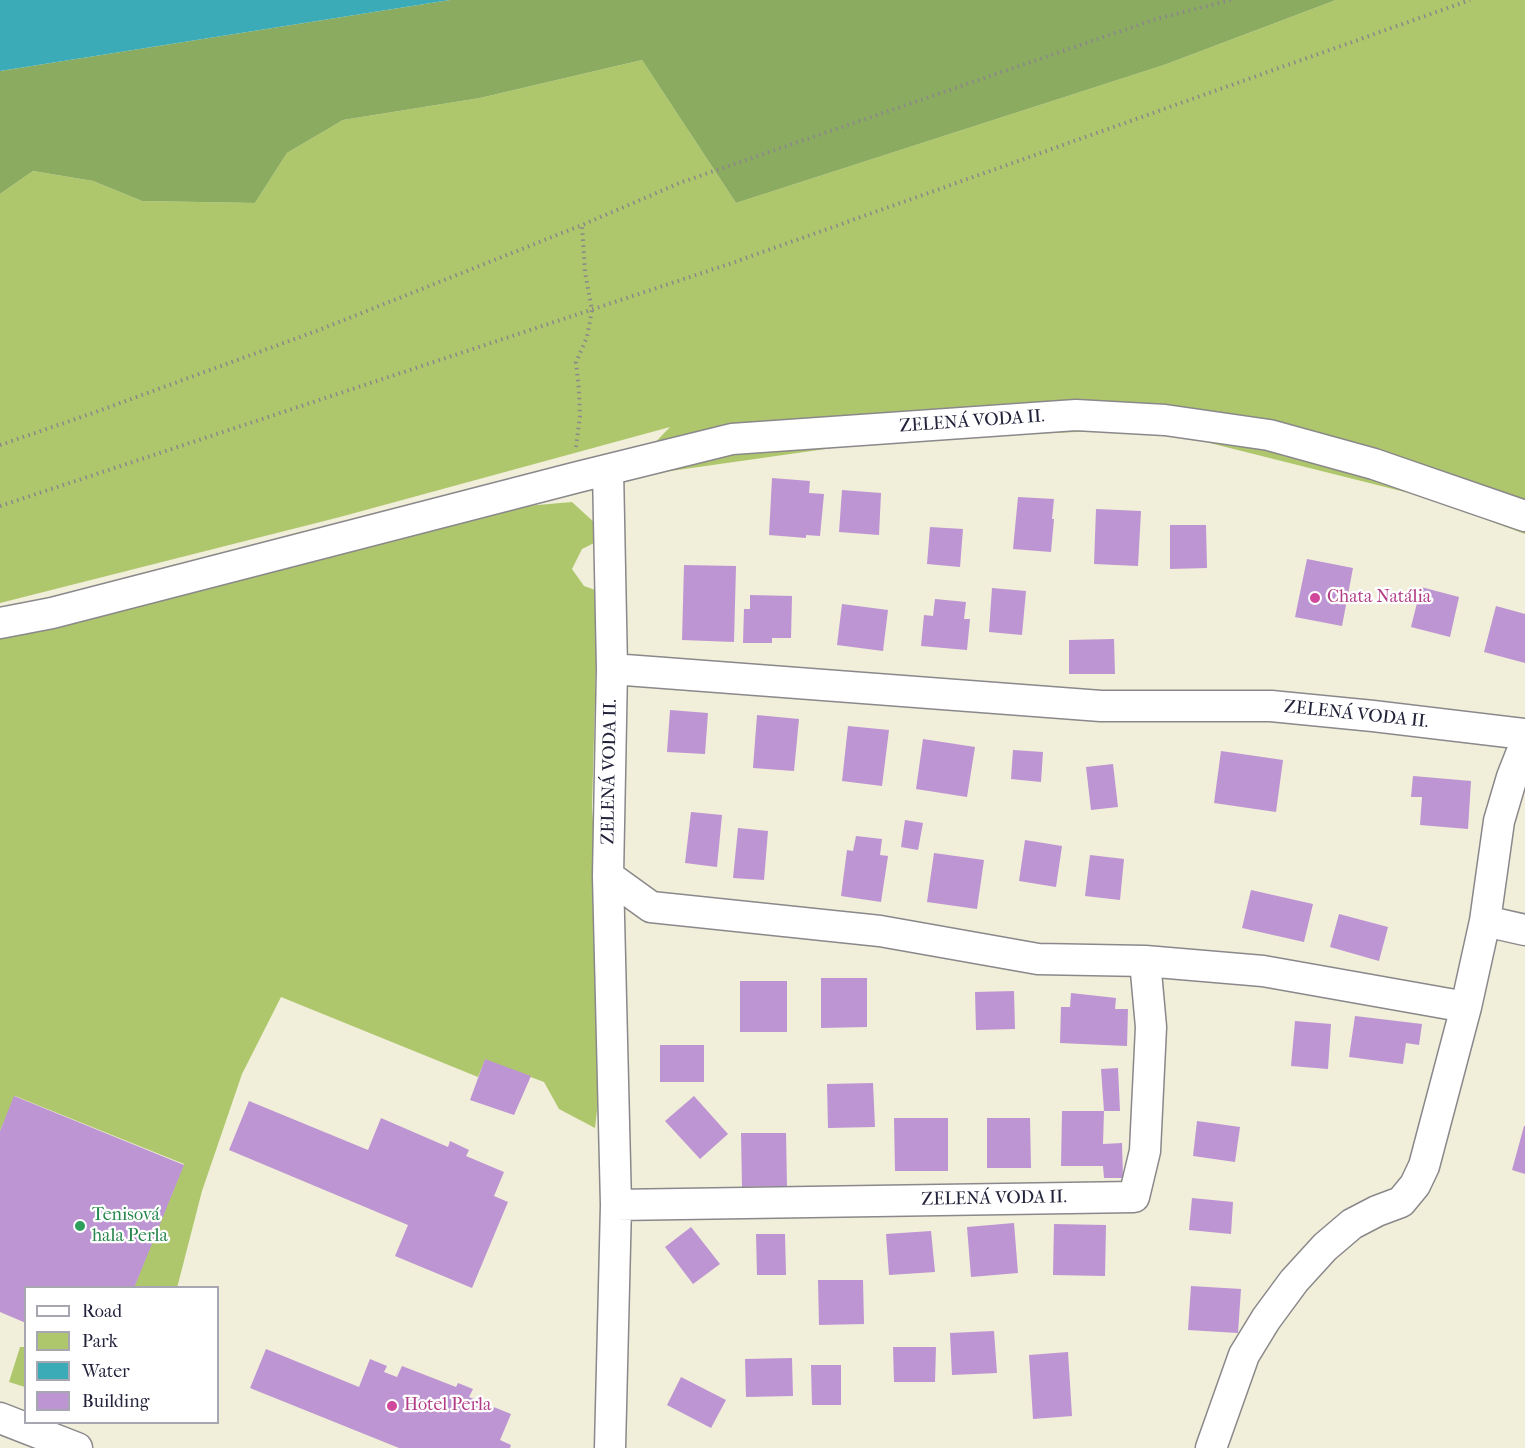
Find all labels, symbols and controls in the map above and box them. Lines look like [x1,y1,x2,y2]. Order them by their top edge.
street label: ZELENÁ VODA II. [899,406,1045,438]
place label: Chata Natália [1327,587,1431,609]
marker: Chata Natália [1308,591,1322,605]
street label: ZELENÁ VODA II. [1282,697,1430,733]
street label: ZELENÁ VODA II. [598,699,622,845]
street label: ZELENÁ VODA II. [921,1187,1067,1211]
place label: Tenisová hala Perla [92,1205,168,1248]
marker: Tenisová hala Perla [73,1219,87,1233]
legend [24,1286,219,1424]
text: Road [82,1301,122,1322]
text: Park [82,1331,118,1352]
text: Water [82,1361,130,1382]
text: Building [82,1391,149,1412]
place label: Hotel Perla [404,1395,491,1417]
marker: Hotel Perla [385,1399,399,1413]

